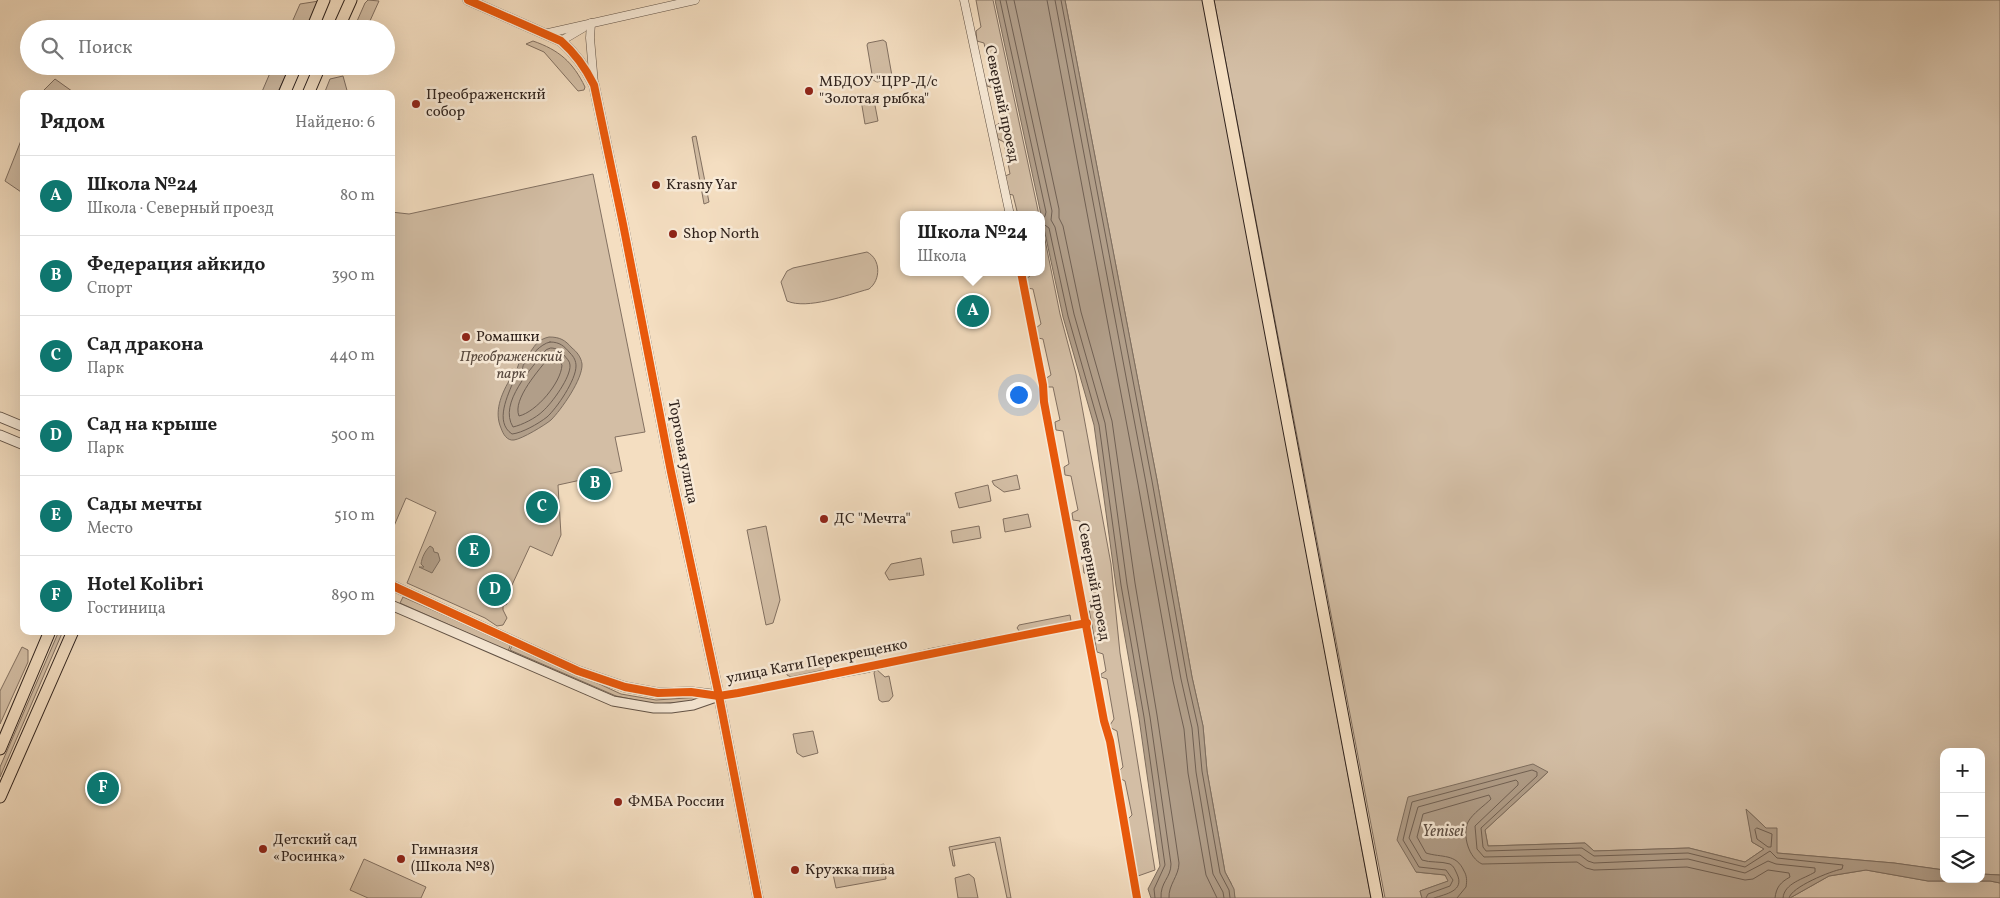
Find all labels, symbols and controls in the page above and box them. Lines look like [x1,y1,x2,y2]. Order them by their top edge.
search box [20,20,395,75]
icon: search [38,34,66,62]
text: Поиск [78,35,132,61]
street label: Северный проезд [978,43,1024,165]
place label: МБДОУ "ЦРР-Д/с "Золотая рыбка" [819,72,938,110]
place label: Преображенский собор [426,85,546,123]
marker: МБДОУ "ЦРР-Д/с "Золотая рыбка" [803,85,815,97]
marker: Преображенский собор [410,98,422,110]
text: Рядом [40,108,105,137]
text: Найдено: 6 [295,112,375,134]
text: Школа №24 [87,172,198,198]
place label: Krasny Yar [666,175,737,196]
marker: Krasny Yar [650,179,662,191]
text: A [50,185,62,207]
text: 80 m [340,185,375,207]
text: Школа · Северный проезд [87,198,274,220]
popup [900,211,1045,276]
text: Школа №24 [917,220,1028,246]
place label: Shop North [683,224,759,245]
marker: Shop North [667,228,679,240]
text: Школа [917,246,967,268]
text: Федерация айкидо [87,252,265,278]
text: B [51,265,61,287]
text: 390 m [332,265,375,287]
text: Спорт [87,278,132,300]
pin: A [957,292,989,330]
place label: Ромашки [476,327,540,348]
marker: Ромашки [460,331,472,343]
text: Сад дракона [87,332,204,358]
text: C [51,345,61,367]
text: 440 m [329,345,375,367]
park label: Преображенский парк [460,347,563,385]
text: Парк [87,358,124,380]
your location [1006,382,1032,408]
street label: Торговая улица [662,398,702,506]
text: Сад на крыше [87,412,217,438]
text: D [50,425,62,447]
text: 500 m [331,425,375,447]
text: Парк [87,438,124,460]
pin: B [579,465,611,503]
pin: C [526,488,558,526]
text: Сады мечты [87,492,202,518]
text: E [51,505,61,527]
text: 510 m [334,505,375,527]
place label: ДС "Мечта" [834,509,911,530]
marker: ДС "Мечта" [818,513,830,525]
text: Место [87,518,133,540]
street label: Северный проезд [1071,521,1115,643]
pin: E [458,532,490,570]
pin: D [479,571,511,609]
text: Hotel Kolibri [87,572,204,598]
text: F [51,585,61,607]
text: 890 m [331,585,375,607]
text: Гостиница [87,598,166,620]
street label: улица Кати Перекрещенко [725,634,909,690]
map controls [1940,748,1985,883]
button: + [1940,748,1985,793]
pin: F [87,769,119,807]
place label: ФМБА России [628,792,724,813]
button: − [1940,793,1985,838]
marker: ФМБА России [612,796,624,808]
water label: Yenisei [1422,821,1465,843]
place label: Детский сад «Росинка» [273,830,358,868]
button: layers [1940,838,1985,883]
place label: Гимназия (Школа №8) [411,840,494,878]
marker: Детский сад «Росинка» [257,843,269,855]
marker: Гимназия (Школа №8) [395,853,407,865]
place label: Кружка пива [805,860,895,881]
marker: Кружка пива [789,864,801,876]

